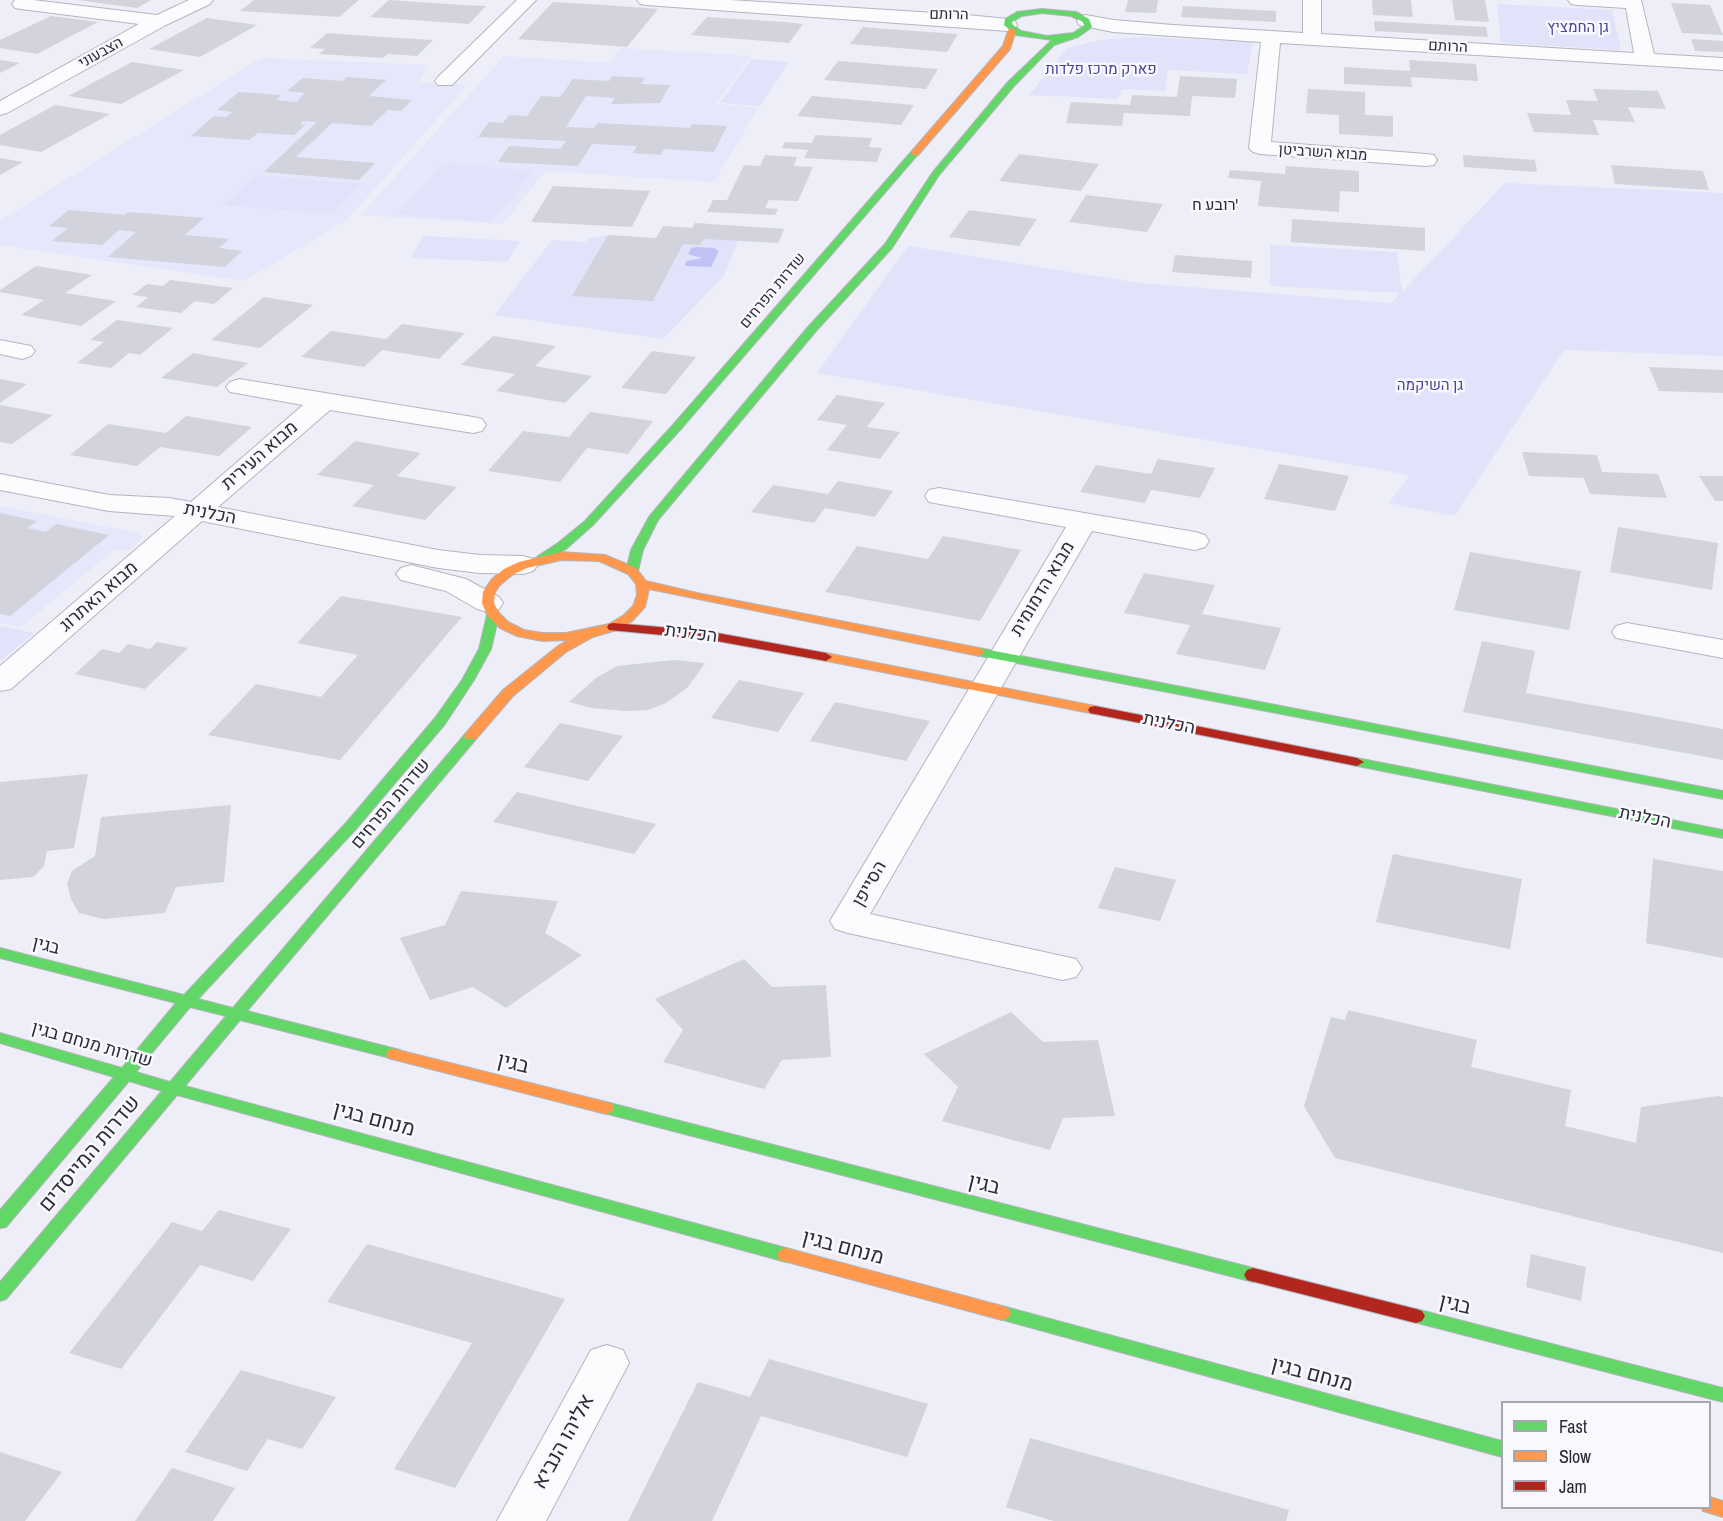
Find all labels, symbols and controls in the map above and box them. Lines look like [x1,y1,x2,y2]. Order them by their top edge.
street label: הרותם [929,6,969,24]
park label: גן החמציץ [1547,19,1609,37]
street label: הצבעוני [76,33,126,73]
street label: הרותם [1428,37,1468,57]
park label: פארק מרכז פלדות [1045,61,1157,79]
street label: מבוא השרביטן [1278,141,1368,165]
district label: רובע ח' [1192,196,1238,216]
street label: שדרות הפרחים [736,250,810,332]
park label: גן השיקמה [1397,377,1463,395]
street label: מבוא העירית [218,417,302,495]
street label: הכלנית [182,498,238,530]
street label: מבוא הדמומית [1006,538,1080,640]
street label: מבוא האתרוג [56,557,142,637]
street label: הכלנית [664,620,718,648]
street label: הכלנית [1141,708,1197,740]
street label: שדרות הפרחים [347,754,435,854]
street label: הכלנית [1617,802,1673,834]
street label: הסייפן [848,857,892,911]
street label: בגין [30,932,62,960]
street label: שדרות מנחם בגין [29,1017,155,1073]
street label: בגין [495,1048,531,1080]
street label: שדרות המייסדים [34,1091,146,1217]
street label: מנחם בגין [330,1097,418,1143]
street label: בגין [966,1169,1002,1201]
street label: מנחם בגין [799,1225,887,1271]
street label: בגין [1437,1289,1473,1321]
street label: מנחם בגין [1268,1352,1356,1398]
street label: אליהו הנביא [528,1390,600,1494]
legend [1501,1401,1711,1509]
text: Fast [1559,1414,1587,1439]
text: Slow [1559,1444,1591,1469]
text: Jam [1559,1474,1587,1499]

